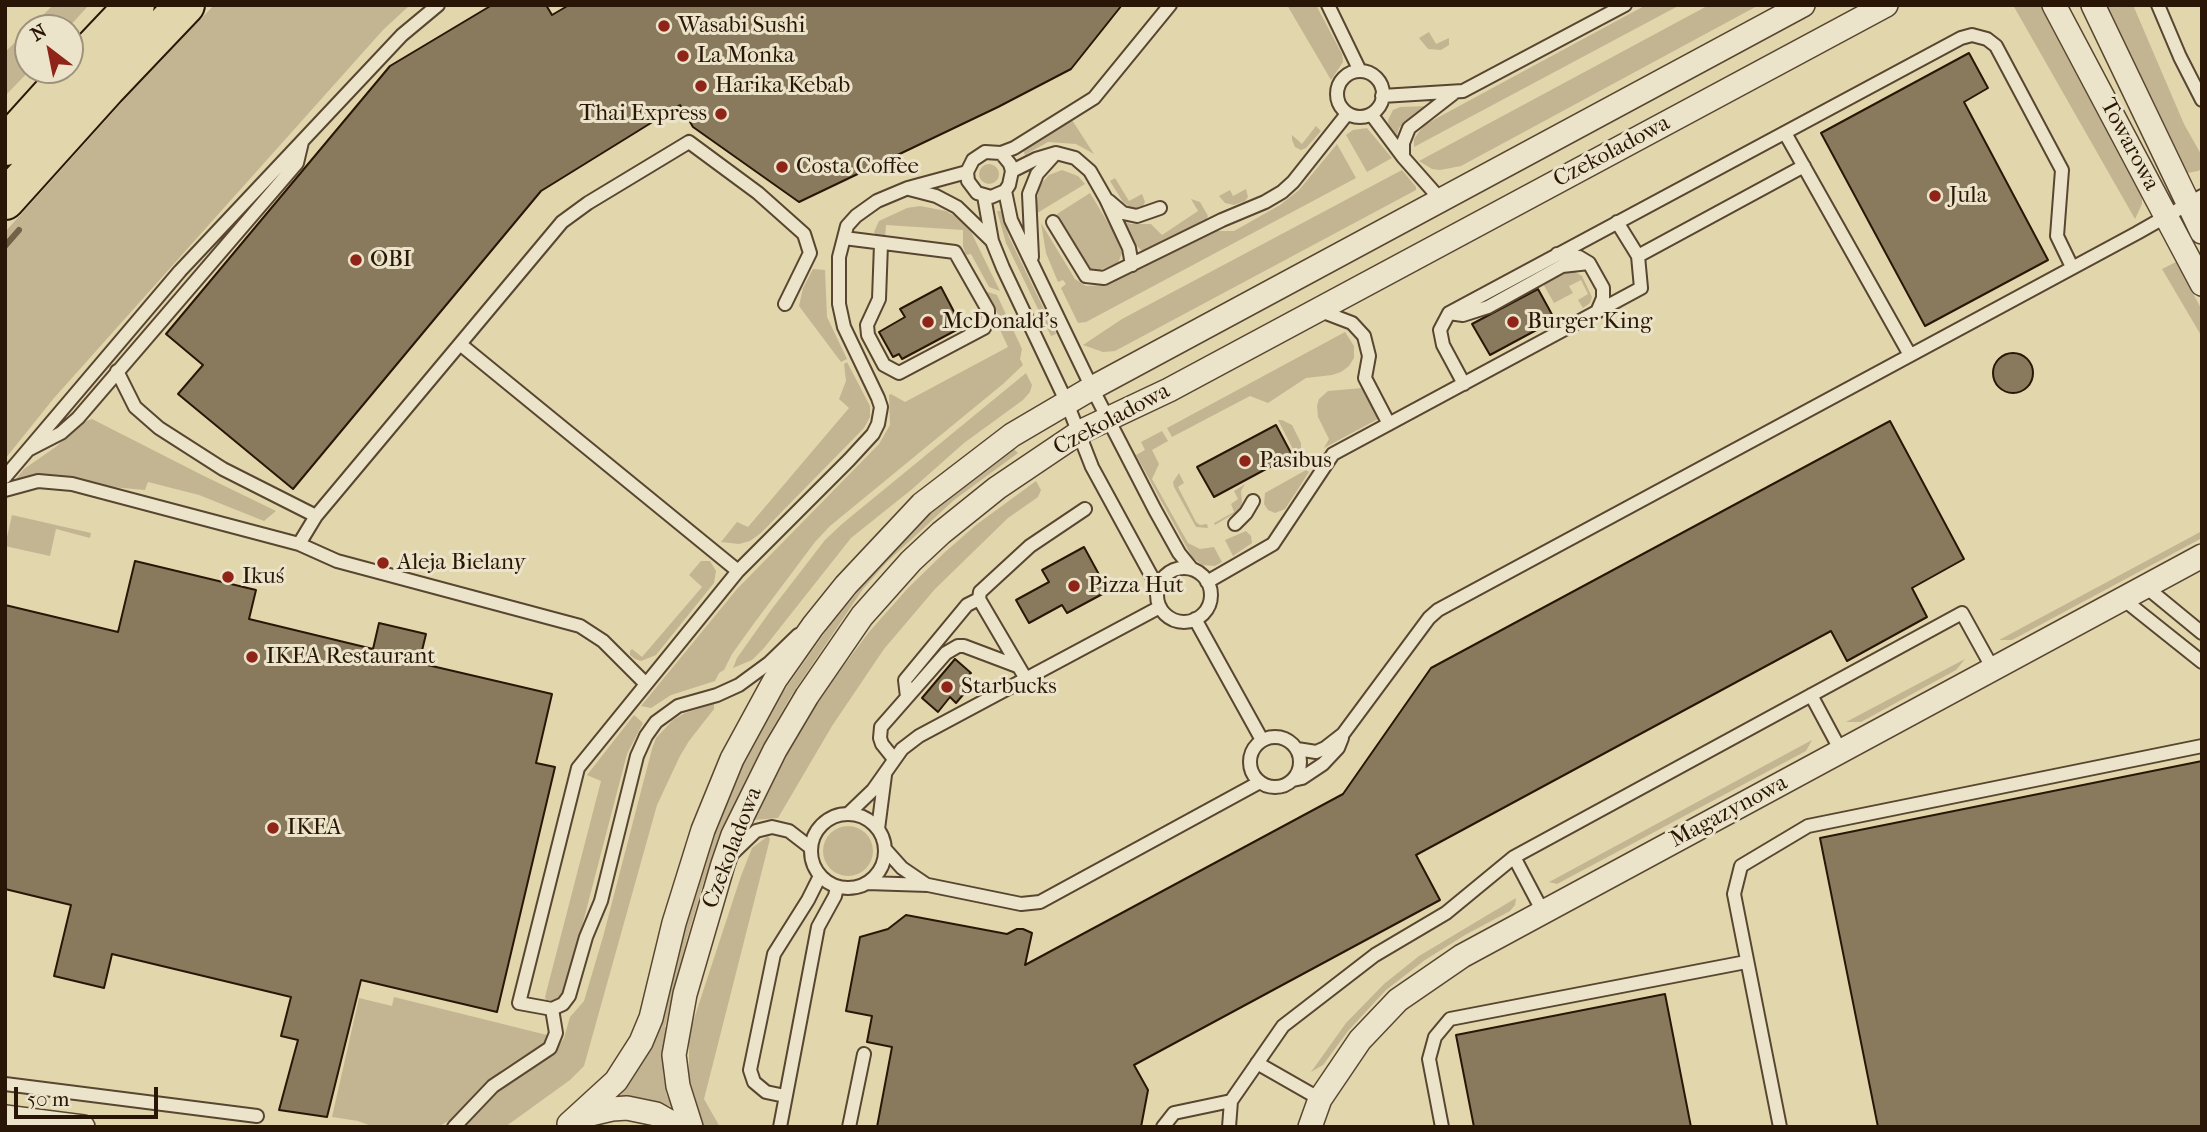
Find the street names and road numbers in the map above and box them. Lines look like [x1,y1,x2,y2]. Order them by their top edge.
street label: Towarowa [2093,94,2165,196]
street label: Czekoladowa [1549,110,1675,194]
street label: Czekoladowa [1049,378,1175,462]
street label: Magazynowa [1666,770,1792,854]
street label: Czekoladowa [697,783,769,913]

